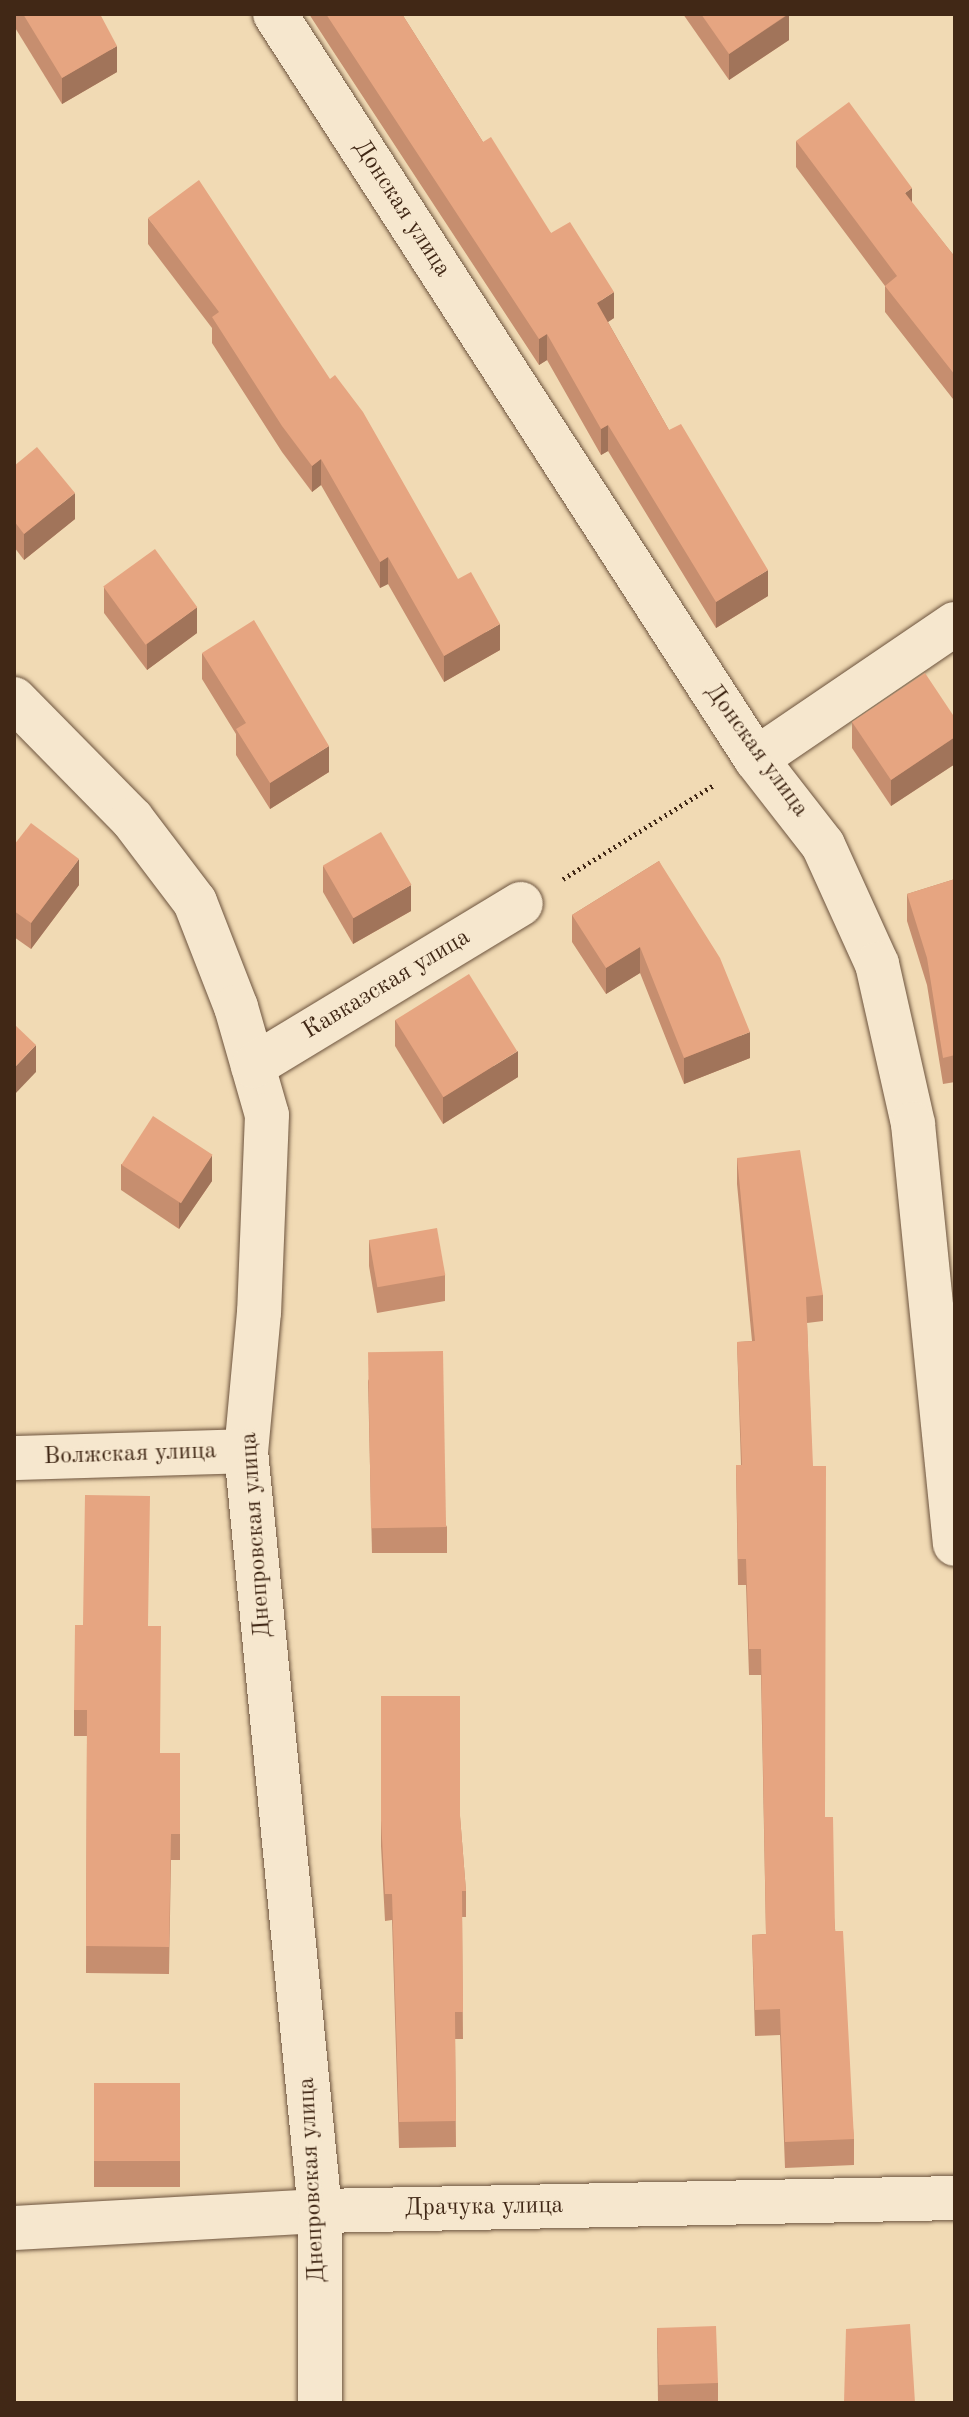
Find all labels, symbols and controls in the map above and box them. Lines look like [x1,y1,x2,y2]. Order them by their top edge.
street label: Донская улица [346,135,456,283]
street label: Донская улица [698,679,814,823]
street label: Кавказская улица [298,924,476,1046]
street label: Днепровская улица [235,1431,279,1639]
street label: Волжская улица [43,1438,217,1472]
street label: Днепровская улица [293,2076,333,2284]
street label: Драчука улица [404,2192,564,2224]

